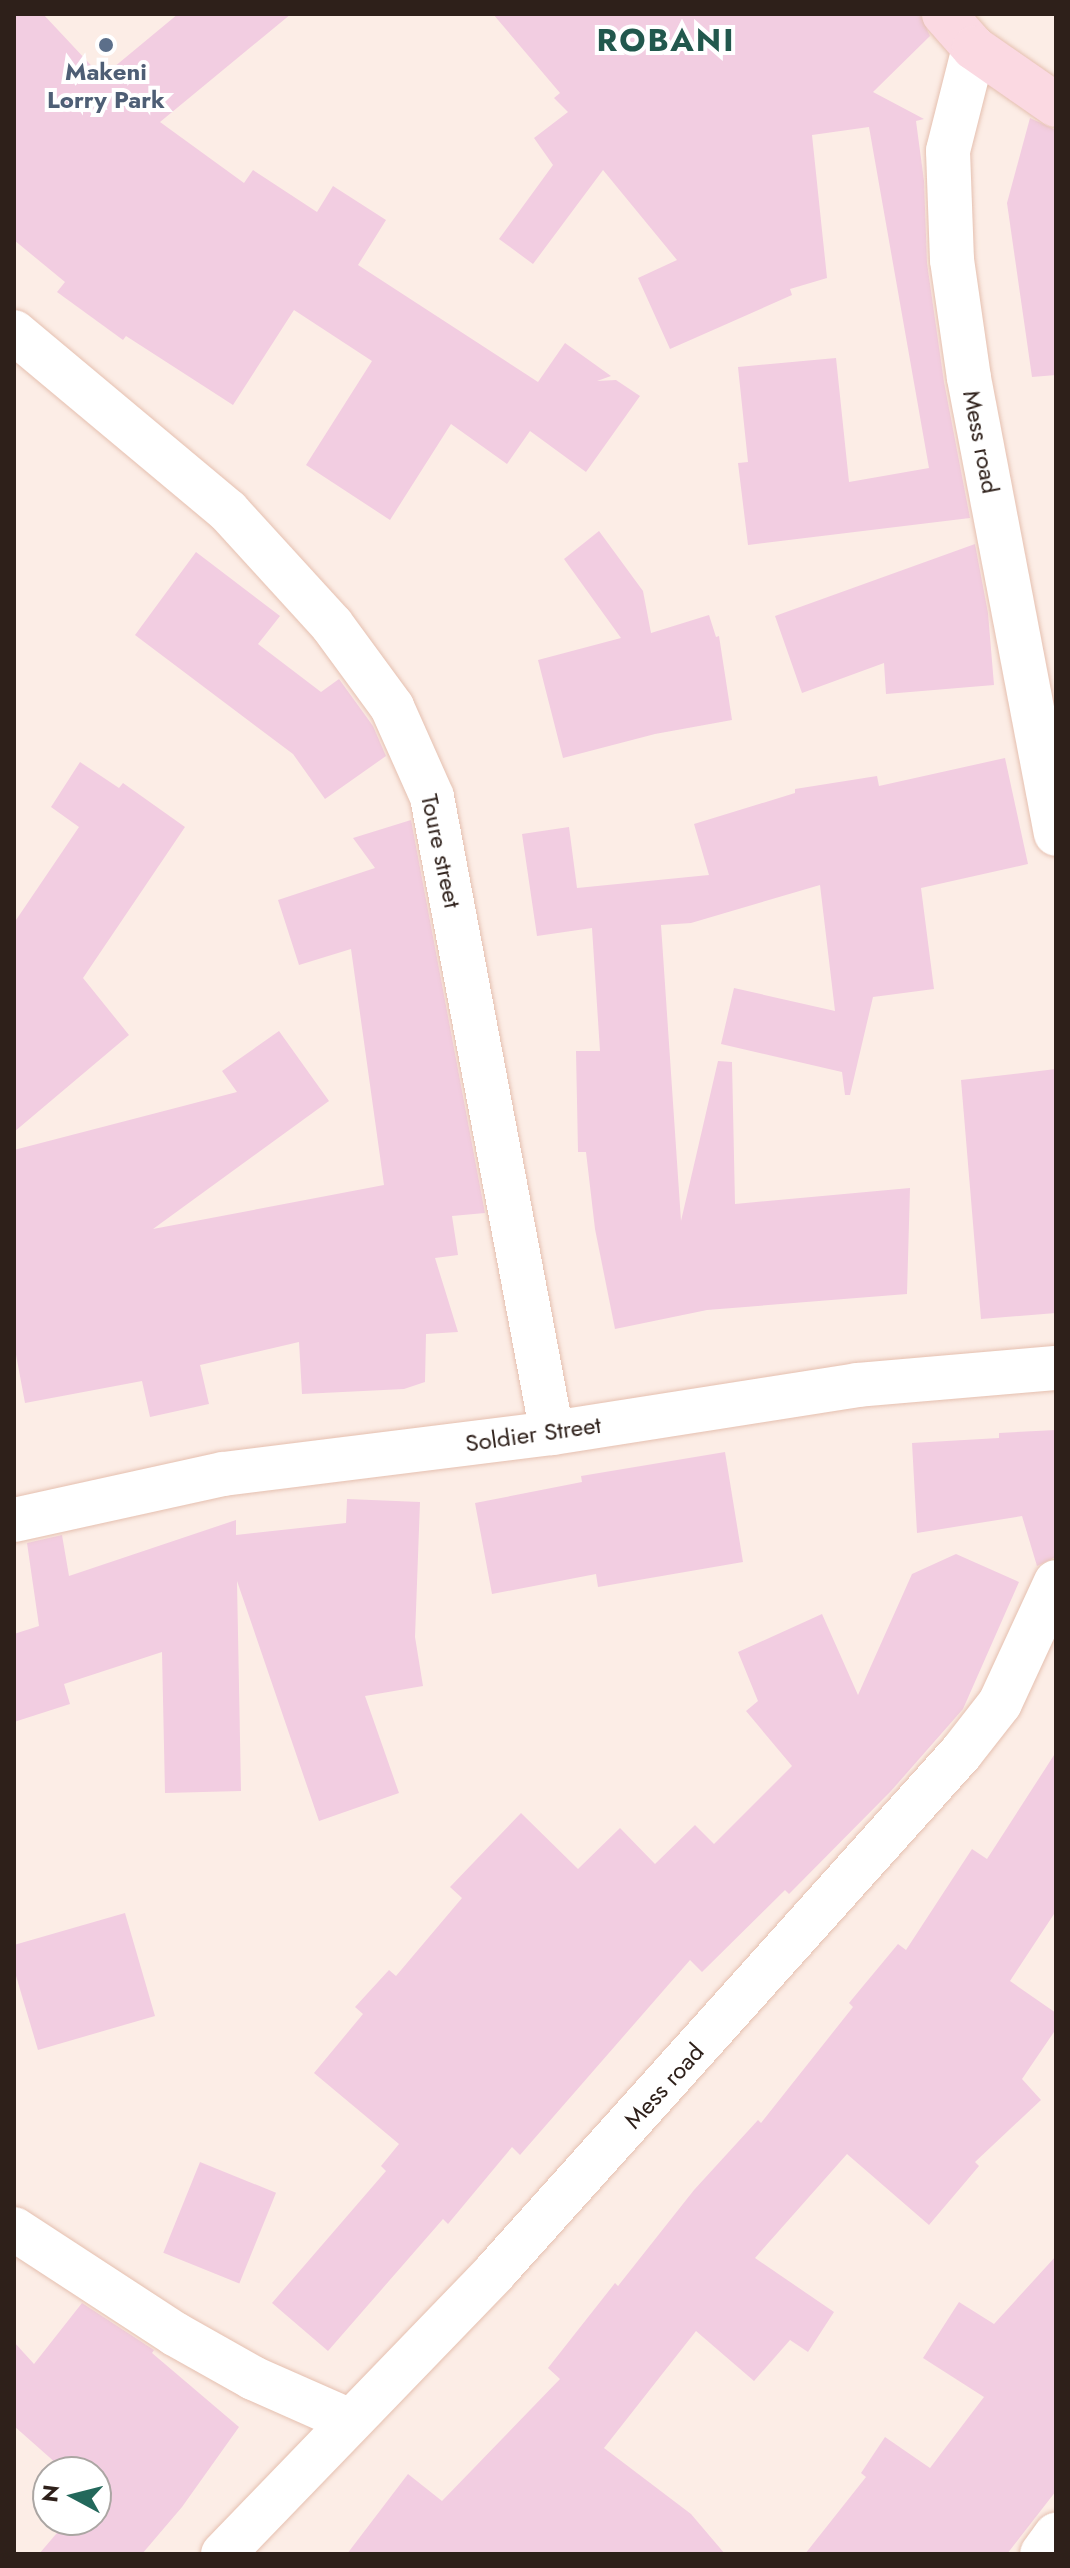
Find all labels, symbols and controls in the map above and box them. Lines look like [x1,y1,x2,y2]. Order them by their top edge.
district label: ROBANI [597,21,735,59]
marker: Makeni Lorry Park [97,36,115,54]
place label: Makeni Lorry Park [47,58,165,114]
street label: Mess road [957,388,1005,496]
street label: Toure street [415,791,467,911]
street label: Soldier Street [463,1410,603,1458]
street label: Mess road [618,2038,710,2134]
north arrow [32,2456,112,2536]
text: N [33,2483,67,2504]

